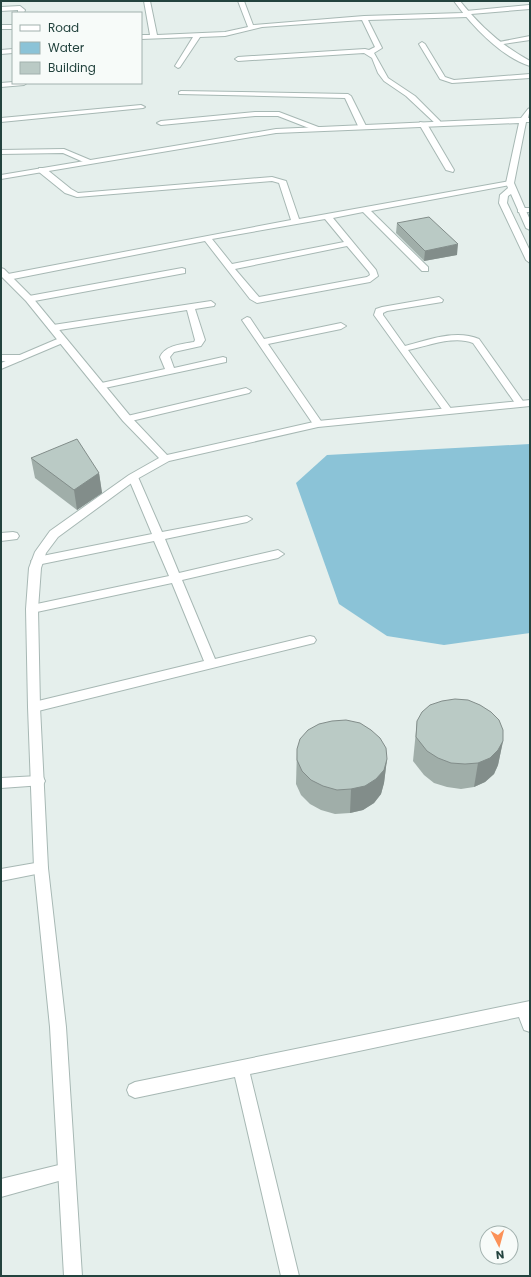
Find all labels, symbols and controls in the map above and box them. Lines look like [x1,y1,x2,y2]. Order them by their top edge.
legend [12,12,142,84]
text: Road [48,19,79,36]
text: Water [48,39,85,56]
text: Building [48,59,96,76]
north arrow [479,1225,519,1265]
text: N [495,1247,505,1263]

